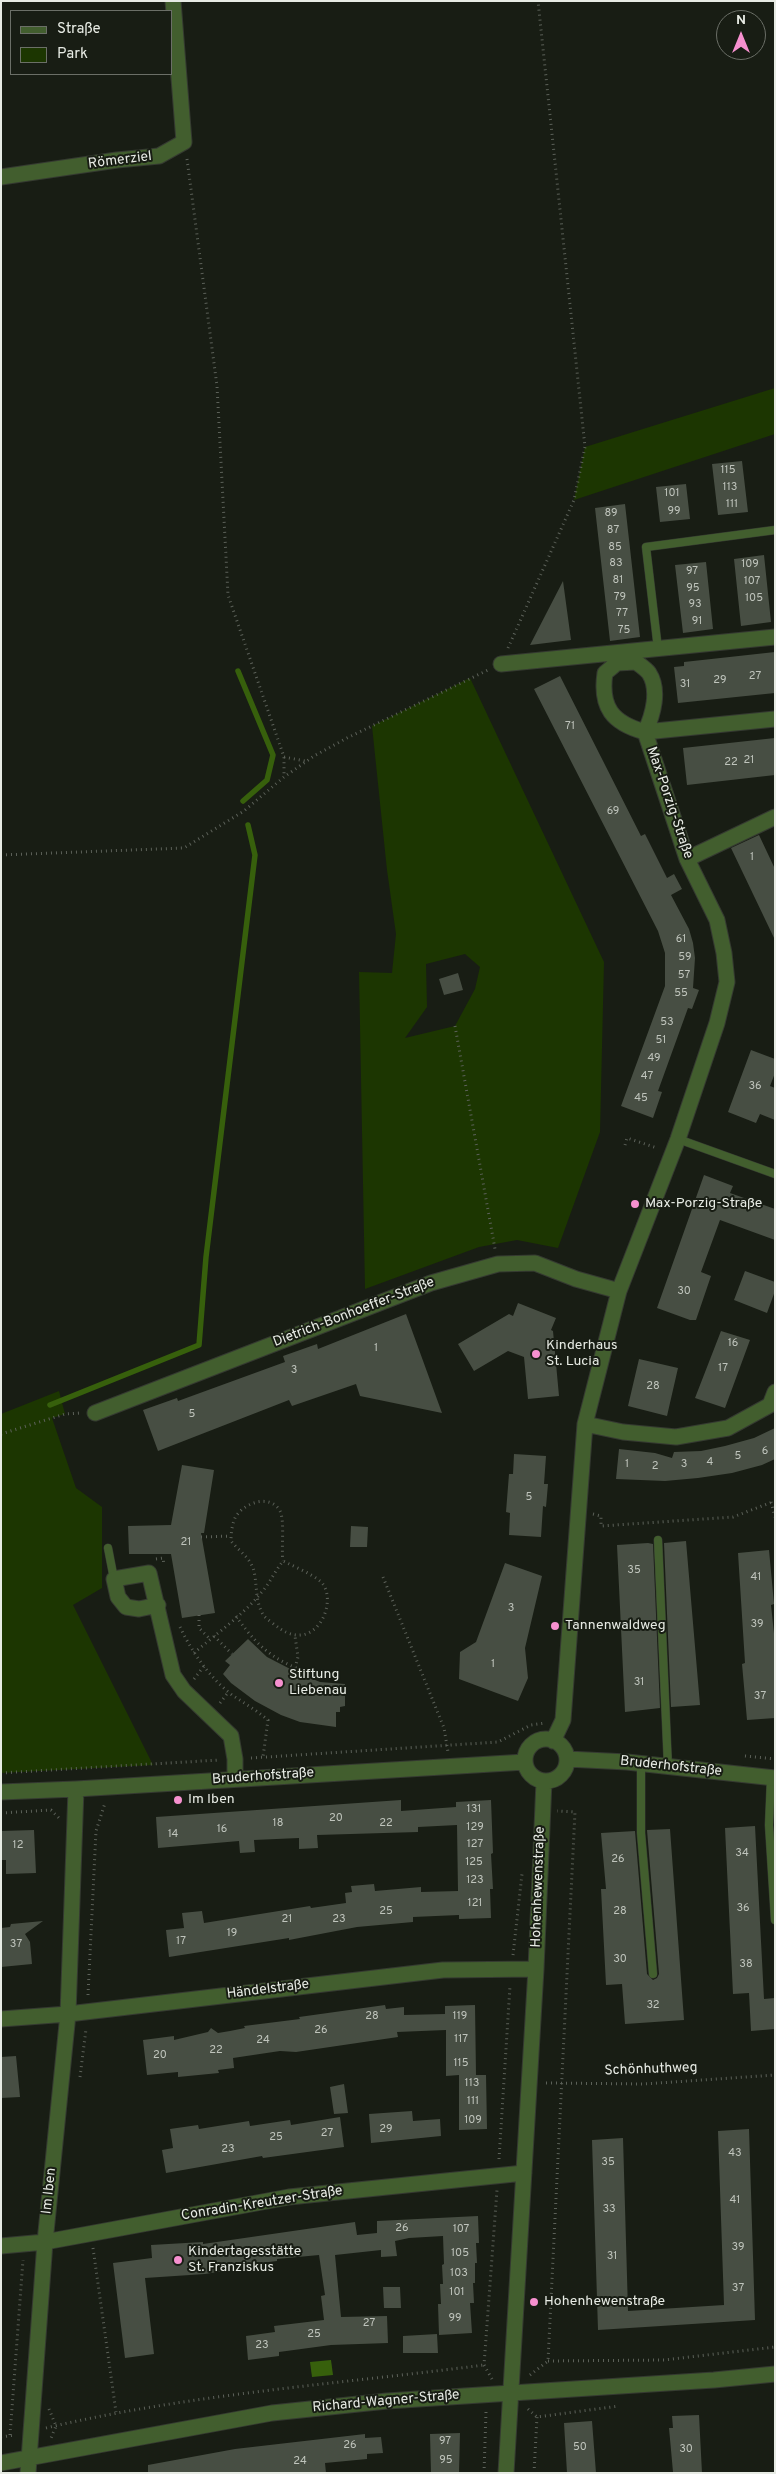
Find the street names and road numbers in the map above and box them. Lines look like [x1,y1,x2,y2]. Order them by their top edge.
street label: Römerziel [87,149,153,173]
street label: Max-Porzig-Straße [642,745,696,861]
street label: Dietrich-Bonhoeffer-Straße [271,1274,437,1352]
street label: Bruderhofstraße [619,1753,723,1781]
street label: Bruderhofstraße [211,1765,315,1789]
street label: Hohenhewenstraße [528,1826,550,1948]
street label: Händelstraße [226,1977,310,2003]
street label: Schönhuthweg [604,2060,698,2080]
street label: Im Iben [39,2167,61,2215]
street label: Conradin-Kreutzer-Straße [180,2183,344,2225]
street label: Richard-Wagner-Straße [312,2387,460,2417]

